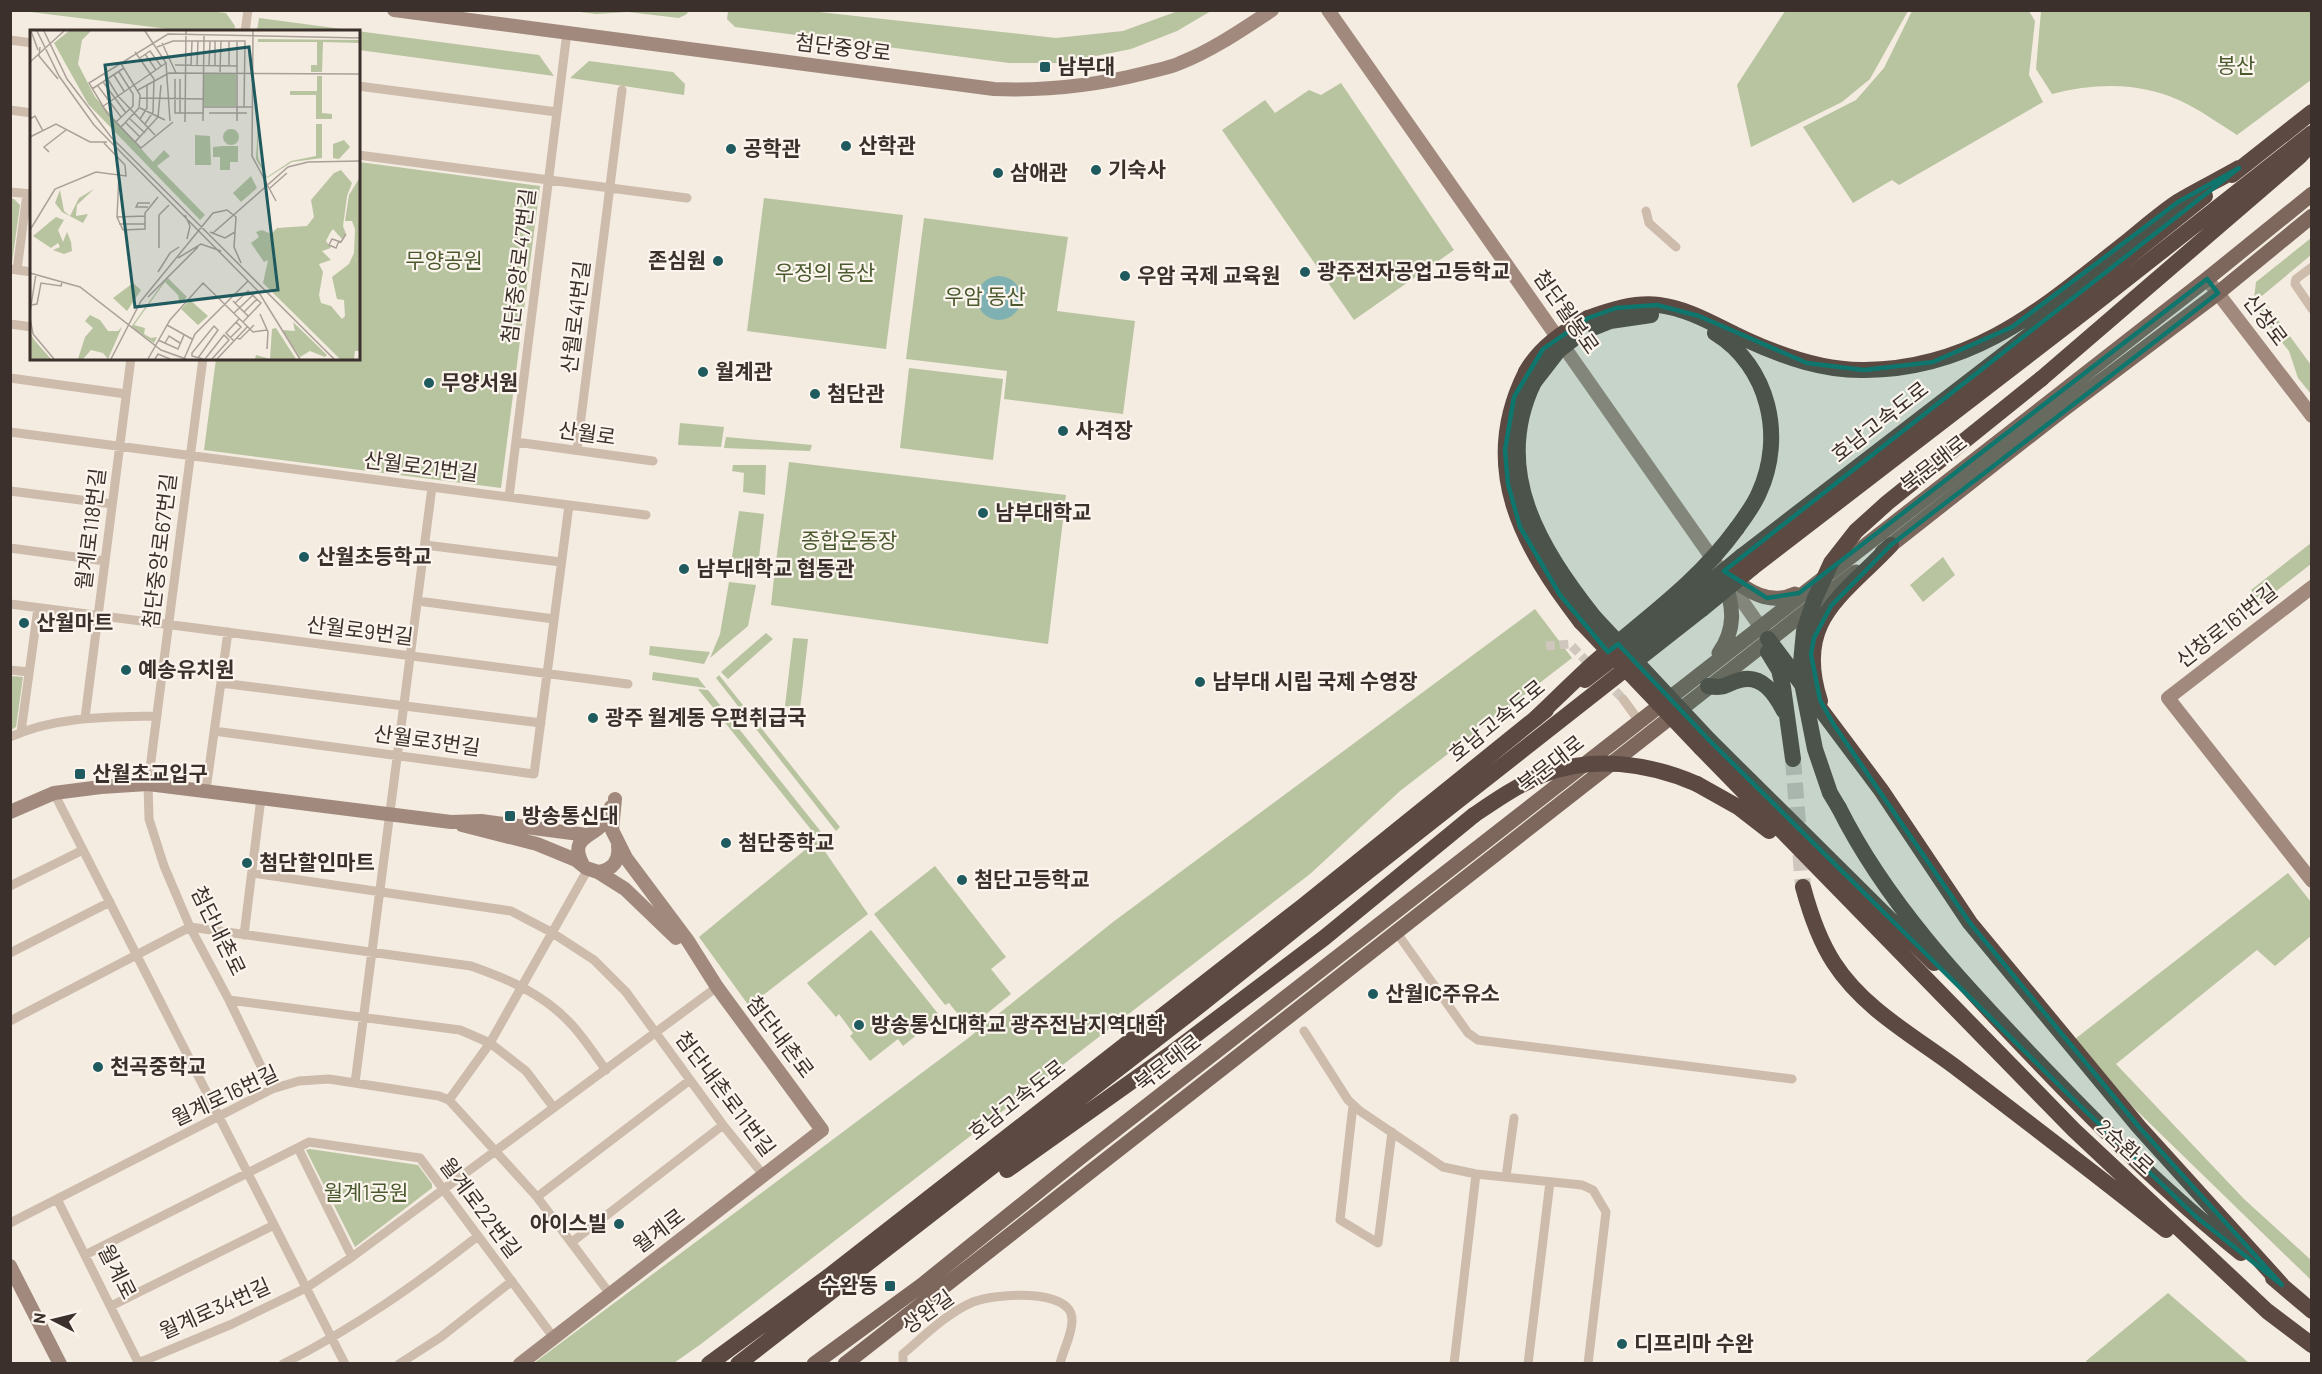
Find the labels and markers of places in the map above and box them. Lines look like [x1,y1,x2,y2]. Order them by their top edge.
place label: 남부대 [1057,53,1115,78]
marker: 남부대 [1038,60,1052,74]
place label: 산학관 [858,132,916,157]
place label: 공학관 [743,135,801,160]
marker: 산학관 [839,139,853,153]
marker: 공학관 [724,142,738,156]
place label: 기숙사 [1108,156,1166,181]
place label: 삼애관 [1010,159,1068,184]
marker: 기숙사 [1089,163,1103,177]
marker: 삼애관 [991,166,1005,180]
place label: 존심원 [648,247,706,272]
marker: 존심원 [711,254,725,268]
place label: 광주전자공업고등학교 [1317,258,1510,283]
place label: 우암 국제 교육원 [1137,262,1281,287]
marker: 광주전자공업고등학교 [1298,265,1312,279]
marker: 우암 국제 교육원 [1118,269,1132,283]
place label: 월계관 [715,358,773,383]
marker: 월계관 [696,365,710,379]
place label: 무양서원 [441,369,518,394]
marker: 무양서원 [422,376,436,390]
place label: 첨단관 [827,380,885,405]
marker: 첨단관 [808,387,822,401]
place label: 사격장 [1075,417,1133,442]
marker: 사격장 [1056,424,1070,438]
place label: 남부대학교 [995,499,1092,524]
marker: 남부대학교 [976,506,990,520]
place label: 산월초등학교 [316,543,432,568]
marker: 산월초등학교 [297,550,311,564]
place label: 남부대학교 협동관 [696,555,855,580]
marker: 남부대학교 협동관 [677,562,691,576]
place label: 산월마트 [36,609,113,634]
marker: 산월마트 [17,616,31,630]
place label: 예송유치원 [138,656,235,681]
marker: 예송유치원 [119,663,133,677]
place label: 남부대 시립 국제 수영장 [1212,668,1418,693]
marker: 남부대 시립 국제 수영장 [1193,675,1207,689]
place label: 광주 월계동 우편취급국 [605,704,807,729]
marker: 광주 월계동 우편취급국 [586,711,600,725]
place label: 산월초교입구 [92,760,208,785]
marker: 산월초교입구 [73,767,87,781]
place label: 방송통신대 [522,802,619,827]
marker: 방송통신대 [503,809,517,823]
place label: 첨단중학교 [738,829,835,854]
marker: 첨단중학교 [719,836,733,850]
place label: 첨단할인마트 [259,849,375,874]
marker: 첨단할인마트 [240,856,254,870]
place label: 첨단고등학교 [974,866,1090,891]
marker: 첨단고등학교 [955,873,969,887]
place label: 산월IC주유소 [1385,980,1500,1005]
marker: 산월IC주유소 [1366,987,1380,1001]
place label: 방송통신대학교 광주전남지역대학 [871,1011,1165,1036]
marker: 방송통신대학교 광주전남지역대학 [852,1018,866,1032]
place label: 천곡중학교 [110,1053,207,1078]
marker: 천곡중학교 [91,1060,105,1074]
place label: 아이스빌 [530,1210,607,1235]
marker: 아이스빌 [612,1217,626,1231]
place label: 수완동 [820,1272,878,1297]
marker: 수완동 [883,1279,897,1293]
place label: 디프리마 수완 [1634,1330,1754,1355]
marker: 디프리마 수완 [1615,1337,1629,1351]

